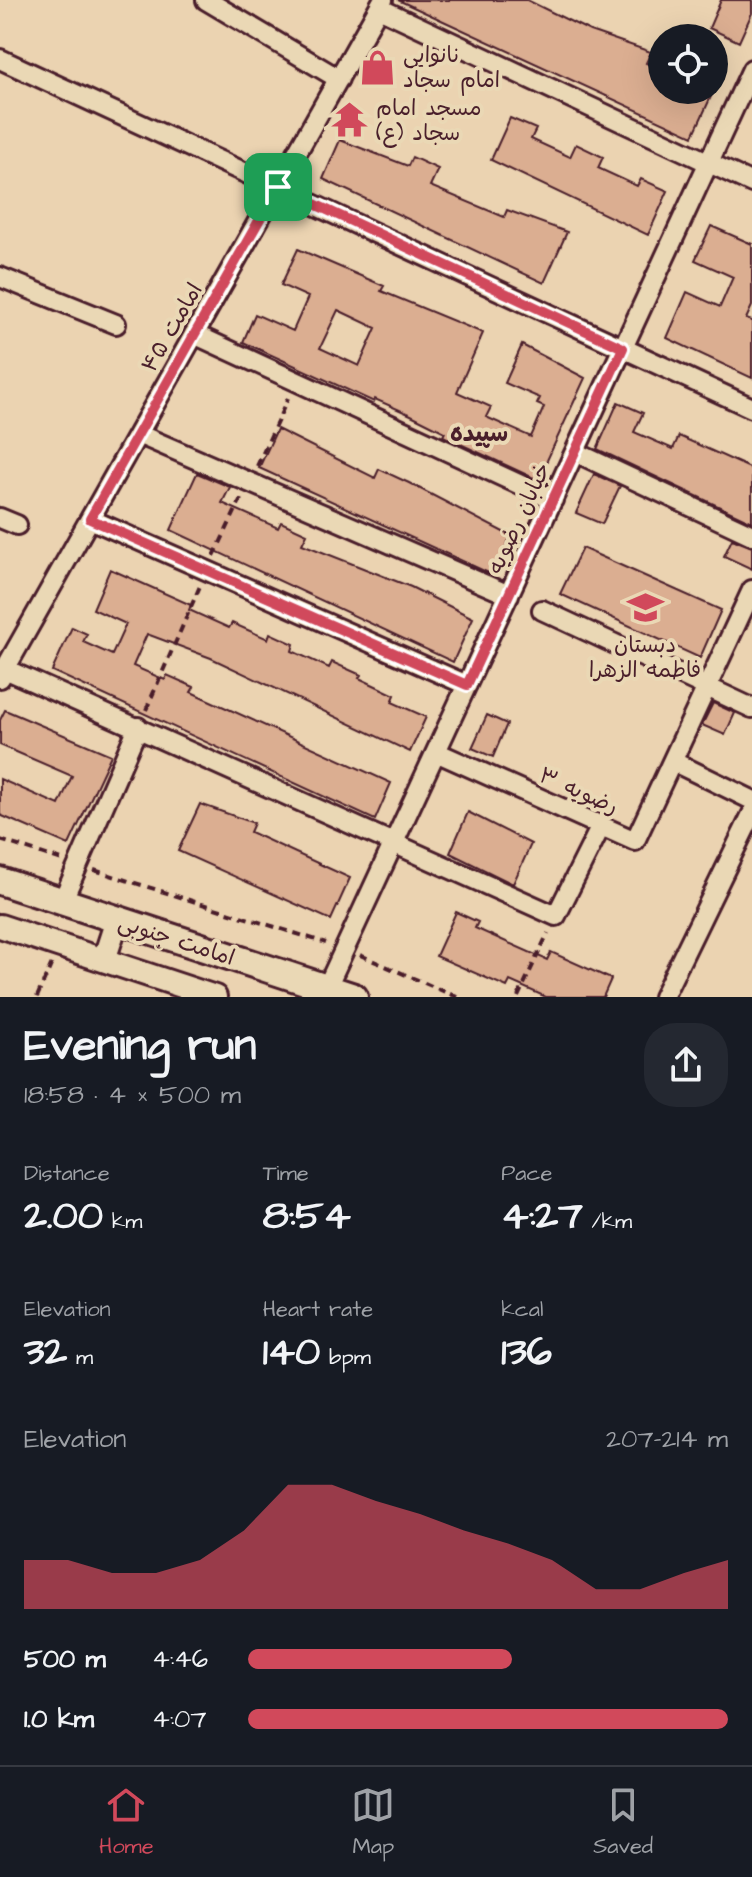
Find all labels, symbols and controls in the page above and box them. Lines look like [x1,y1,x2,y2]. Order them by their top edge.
map controls [648,24,728,104]
button: locate [648,24,728,104]
place label: نانوایی امام سجاد [403,40,500,96]
shop icon: نانوایی امام سجاد [358,48,396,86]
place label: مسجد امام سجاد (ع) [376,93,482,149]
temple icon: مسجد امام سجاد (ع) [331,101,369,139]
pin [244,153,312,221]
icon: arrive [256,165,300,209]
street label: امامت ۴۵ [134,277,210,378]
district label: سپیده [450,417,508,451]
street label: خیابان رضویه [480,458,559,580]
school or university icon: دبستان فاطمه الزهرا [626,589,664,627]
place label: دبستان فاطمه الزهرا [589,630,701,686]
street label: رضویه ۳ [534,760,623,823]
street label: امامت جنوبی [114,907,239,974]
text: Evening run [24,1016,256,1077]
button: share [644,1023,728,1107]
text: 18:58 · 4 × 500 m [24,1077,241,1113]
text: Distance [24,1158,110,1189]
text: Time [263,1158,309,1189]
text: Pace [501,1158,552,1189]
text: 2.00 [24,1189,103,1244]
text: 8:54 [263,1189,351,1244]
text: 4:27 [501,1189,583,1244]
text: km [103,1206,142,1237]
text: /km [583,1206,632,1237]
text: Elevation [24,1294,111,1325]
text: Heart rate [263,1294,373,1325]
text: kcal [501,1294,543,1325]
text: 32 [24,1325,67,1380]
text: 140 [263,1325,320,1380]
text: 136 [501,1325,552,1380]
text: m [67,1342,93,1373]
text: bpm [320,1342,371,1373]
text: Elevation [24,1421,126,1457]
text: 207–214 m [606,1421,728,1457]
text: 500 m [24,1641,106,1677]
text: 4:46 [152,1641,208,1677]
text: 1.0 km [24,1701,94,1737]
text: 4:07 [152,1701,206,1737]
tab: Home [99,1783,154,1862]
tab: Map [351,1783,395,1862]
tab: Saved [593,1783,653,1862]

